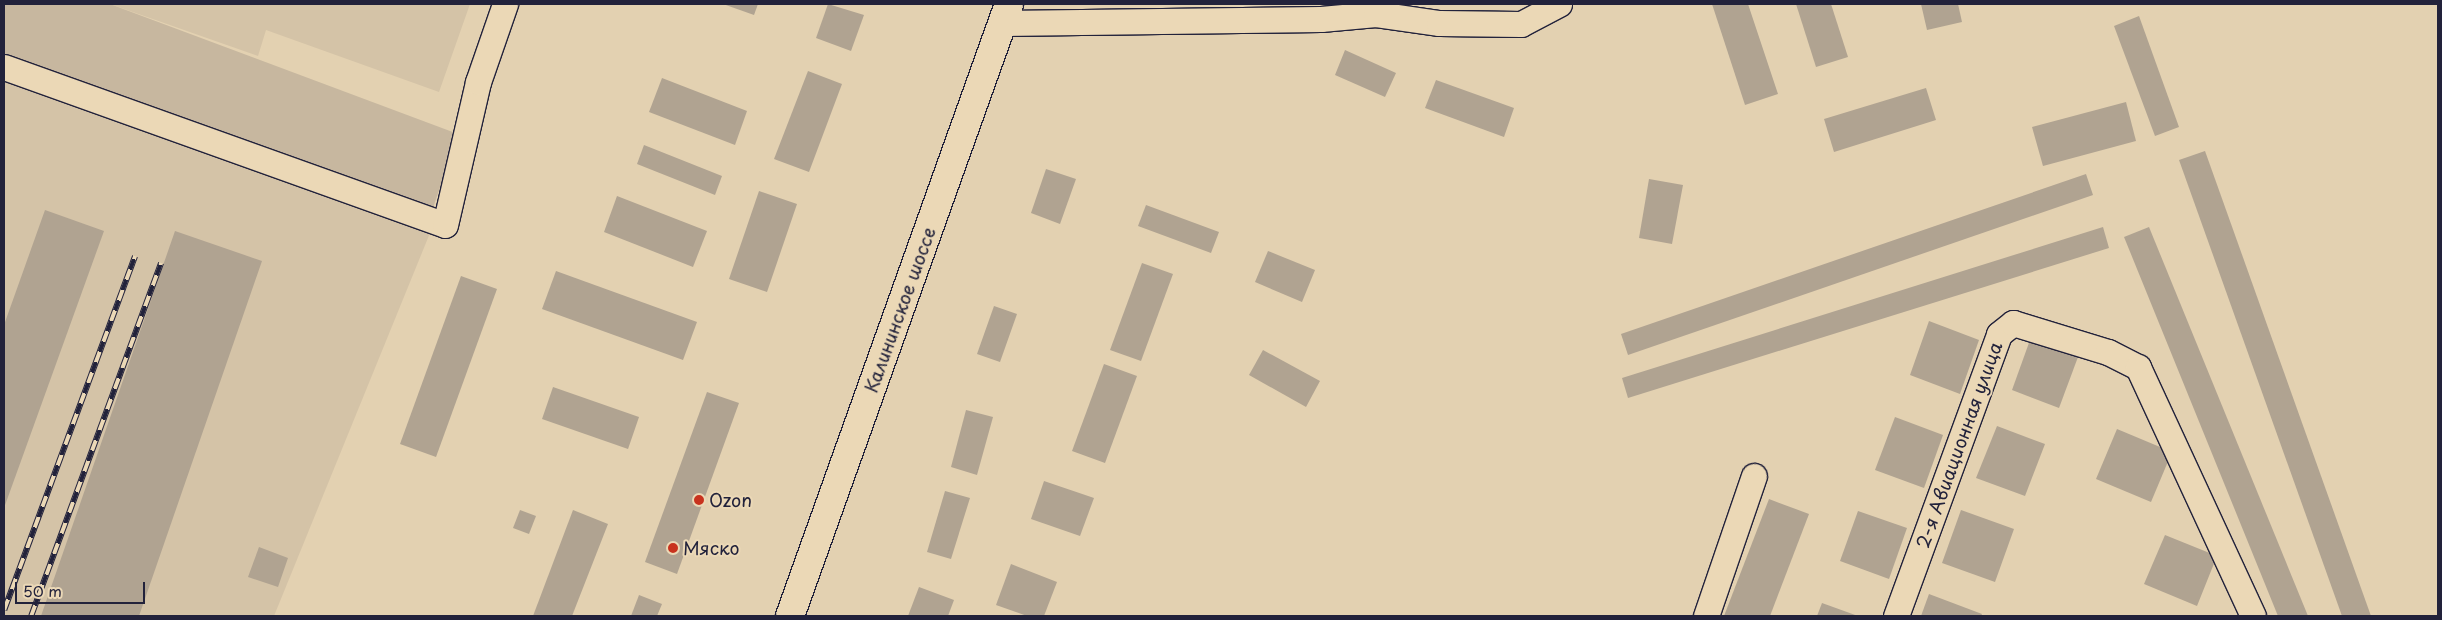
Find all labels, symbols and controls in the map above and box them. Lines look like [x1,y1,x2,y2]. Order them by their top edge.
street label: Калининское шоссе [860,224,940,396]
street label: 2-я Авиационная улица [1911,338,2007,552]
place label: Ozon [709,489,752,511]
marker: Ozon [693,494,705,506]
place label: Мяско [683,537,740,559]
marker: Мяско [667,542,679,554]
scale bar [18,572,148,604]
text: 50 m [23,579,62,602]

